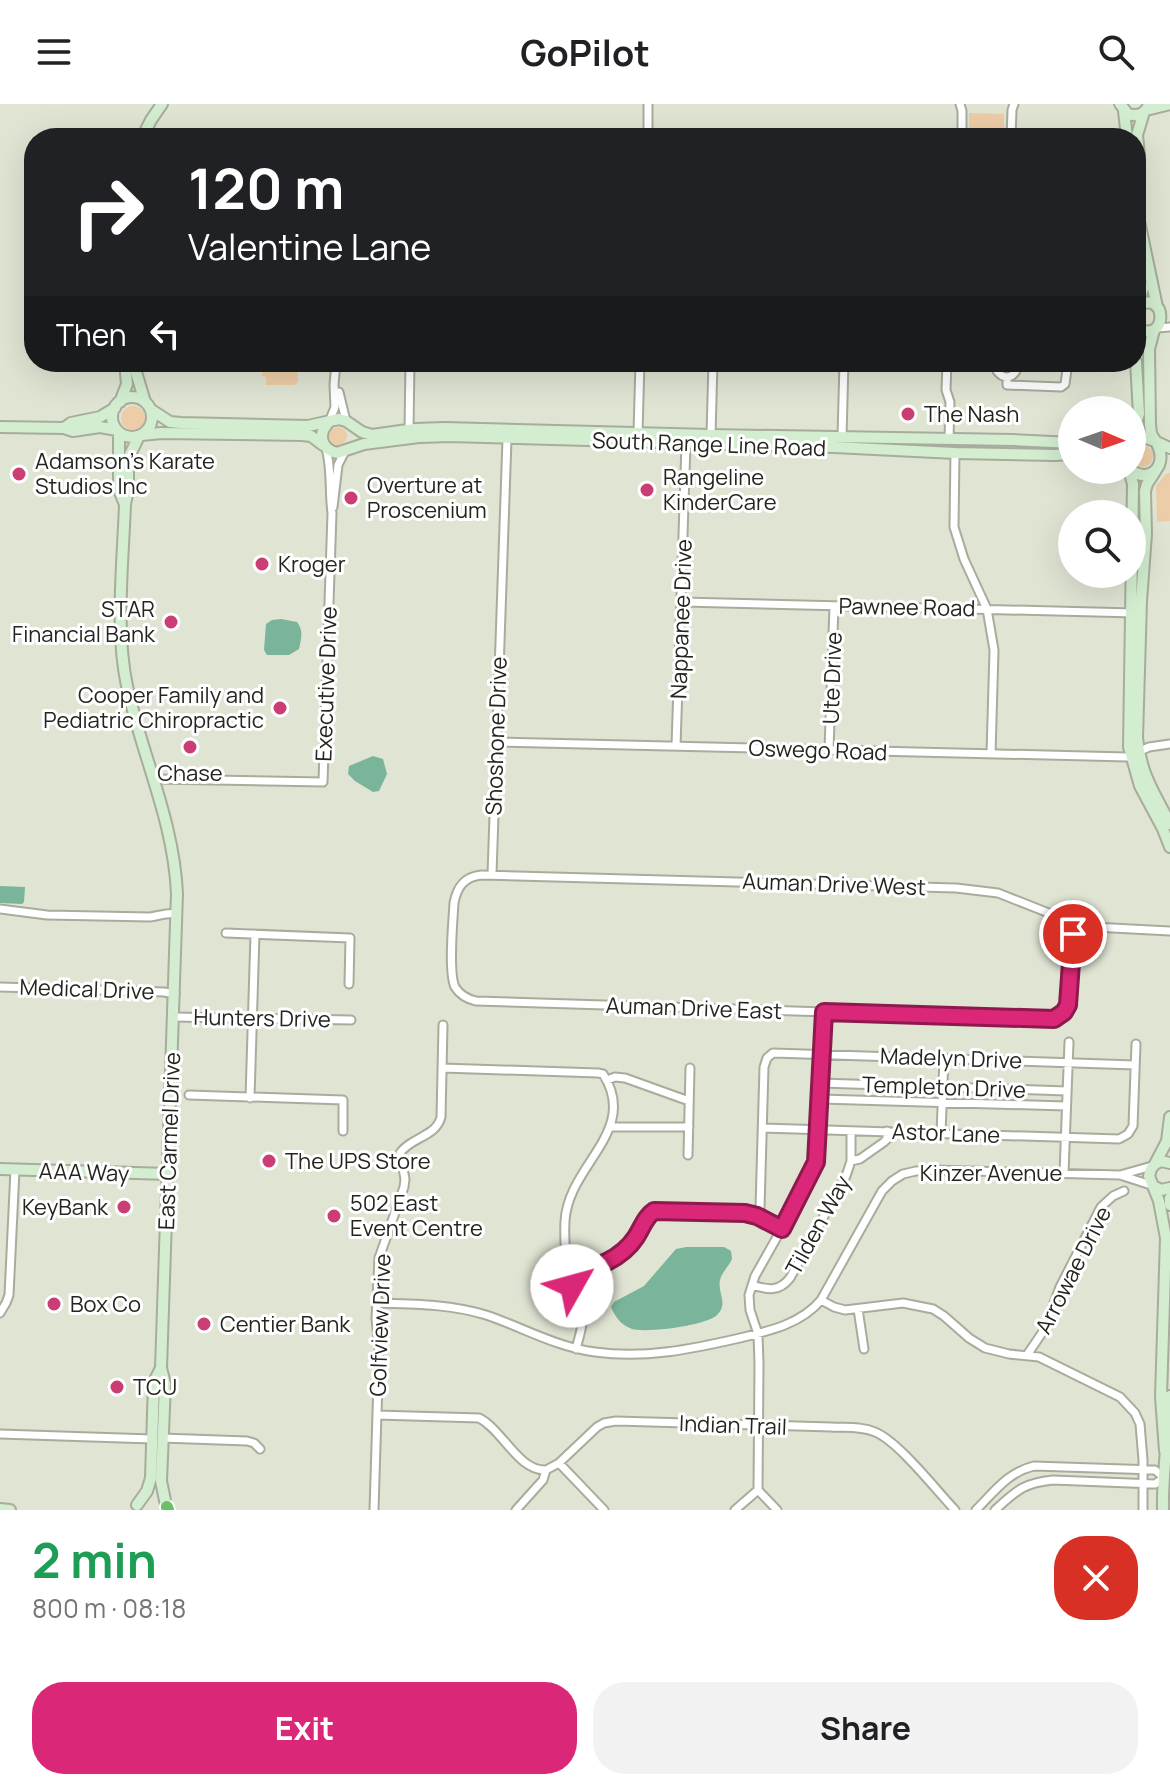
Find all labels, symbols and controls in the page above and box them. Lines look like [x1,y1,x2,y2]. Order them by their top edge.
text: GoPilot [520,28,650,77]
icon: menu [32,30,76,74]
icon: search [1094,30,1138,74]
text: 120 m [188,149,344,226]
icon: right [56,160,160,264]
text: Valentine Lane [188,222,431,271]
icon: left [143,312,187,356]
text: Then [56,314,127,355]
north arrow [1058,396,1146,484]
map controls [1058,396,1146,588]
place label: The Nash [924,399,1019,429]
marker: The Nash [899,405,917,423]
street label: South Range Line Road [591,425,827,463]
place label: Adamson's Karate Studios Inc [35,446,215,501]
place label: Rangeline KinderCare [663,462,777,517]
marker: Adamson's Karate Studios Inc [10,465,28,483]
place label: Overture at Proscenium [367,470,487,525]
marker: Rangeline KinderCare [638,481,656,499]
marker: Overture at Proscenium [342,489,360,507]
button: search [1058,500,1146,588]
street label: Nappanee Drive [663,538,699,700]
place label: Kroger [278,549,346,579]
marker: Kroger [253,555,271,573]
street label: Pawnee Road [838,591,976,623]
place label: STAR Financial Bank [12,594,156,649]
street label: Executive Drive [308,606,344,762]
marker: STAR Financial Bank [162,613,180,631]
street label: Ute Drive [815,631,849,725]
street label: Shoshone Drive [478,656,514,816]
place label: Cooper Family and Pediatric Chiropractic [43,680,264,735]
marker: Cooper Family and Pediatric Chiropractic [271,699,289,717]
street label: Oswego Road [748,733,888,767]
marker: Chase [181,738,199,756]
place label: Chase [157,758,223,788]
street label: Auman Drive West [742,866,926,902]
pin [1039,900,1107,968]
icon: arrive [1051,912,1095,956]
street label: Medical Drive [19,972,155,1006]
street label: Auman Drive East [605,990,783,1026]
street label: Hunters Drive [193,1002,331,1034]
street label: Madelyn Drive [879,1041,1023,1075]
street label: East Carmel Drive [151,1051,187,1230]
street label: Templeton Drive [862,1069,1027,1105]
street label: Astor Lane [891,1116,1001,1150]
place label: The UPS Store [285,1146,431,1176]
marker: The UPS Store [260,1152,278,1170]
street label: AAA Way [38,1155,130,1189]
street label: Kinzer Avenue [920,1158,1062,1188]
street label: Tilden Way [778,1170,858,1280]
place label: 502 East Event Centre [350,1188,483,1243]
place label: KeyBank [22,1192,109,1222]
marker: KeyBank [115,1198,133,1216]
street label: Arrowae Drive [1028,1201,1118,1339]
marker: 502 East Event Centre [325,1207,343,1225]
position arrow [530,1244,614,1328]
street label: Golfview Drive [363,1253,397,1397]
place label: Box Co [70,1289,141,1319]
marker: Box Co [45,1295,63,1313]
place label: Centier Bank [220,1309,351,1339]
marker: Centier Bank [195,1315,213,1333]
place label: TCU [133,1372,177,1402]
marker: TCU [108,1378,126,1396]
street label: Indian Trail [679,1408,787,1442]
text: 2 min [32,1527,157,1592]
button: close [1054,1536,1138,1620]
text: 800 m · 08:18 [32,1590,186,1626]
button: Exit [32,1682,577,1774]
button: Share [593,1682,1138,1774]

